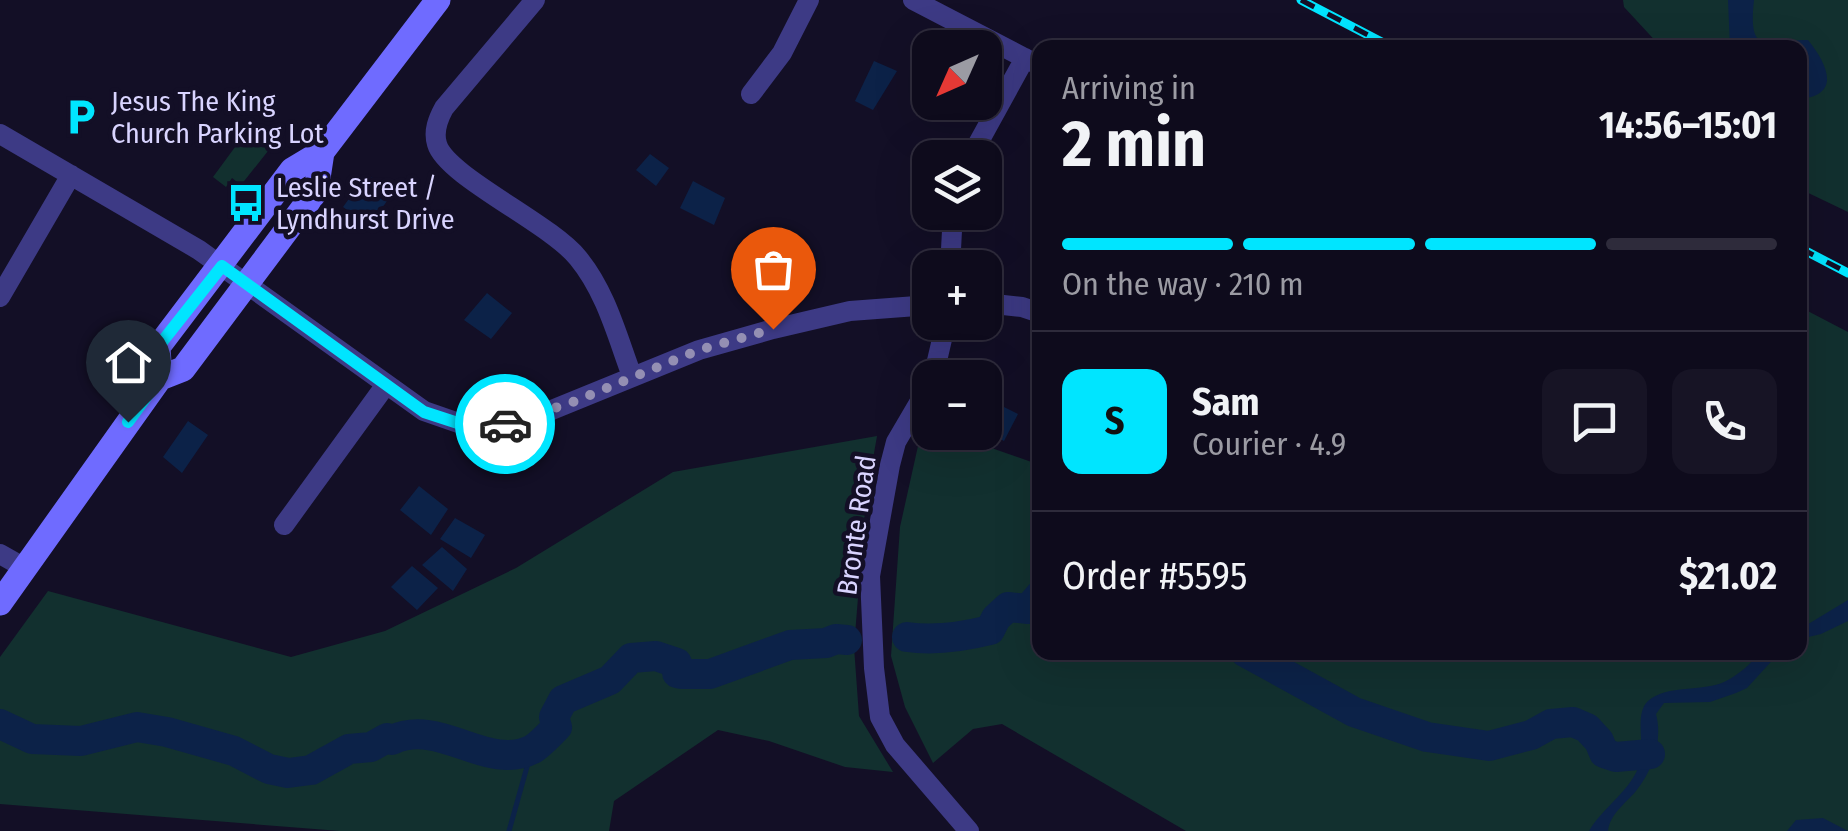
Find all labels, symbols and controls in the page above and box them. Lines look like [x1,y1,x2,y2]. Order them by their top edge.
north arrow [912,30,1002,120]
map controls [912,30,1002,450]
text: Arriving in [1062,69,1196,107]
place label: Jesus The King Church Parking Lot [111,85,324,150]
parking icon: Jesus The King Church Parking Lot [60,96,102,138]
text: 14:56–15:01 [1599,102,1777,148]
text: 2 min [1062,105,1206,183]
button: layers [912,140,1002,230]
place label: Leslie Street / Lyndhurst Drive [276,171,455,236]
bus stop icon: Leslie Street / Lyndhurst Drive [225,182,267,224]
pin [731,227,816,330]
icon: bag [746,242,801,297]
button: + [912,250,1002,340]
text: On the way · 210 m [1062,265,1304,303]
pin [86,320,171,423]
icon: home [101,335,156,390]
button: − [912,360,1002,450]
button: chat [1542,369,1647,474]
button: phone [1672,369,1777,474]
courier [455,374,555,474]
text: Sam [1192,379,1260,425]
icon: car [478,397,533,452]
text: S [1105,398,1124,444]
text: Courier · 4.9 [1192,425,1346,463]
street label: Bronte Road [830,453,883,597]
text: Order #5595 [1062,553,1247,599]
text: $21.02 [1679,553,1777,599]

